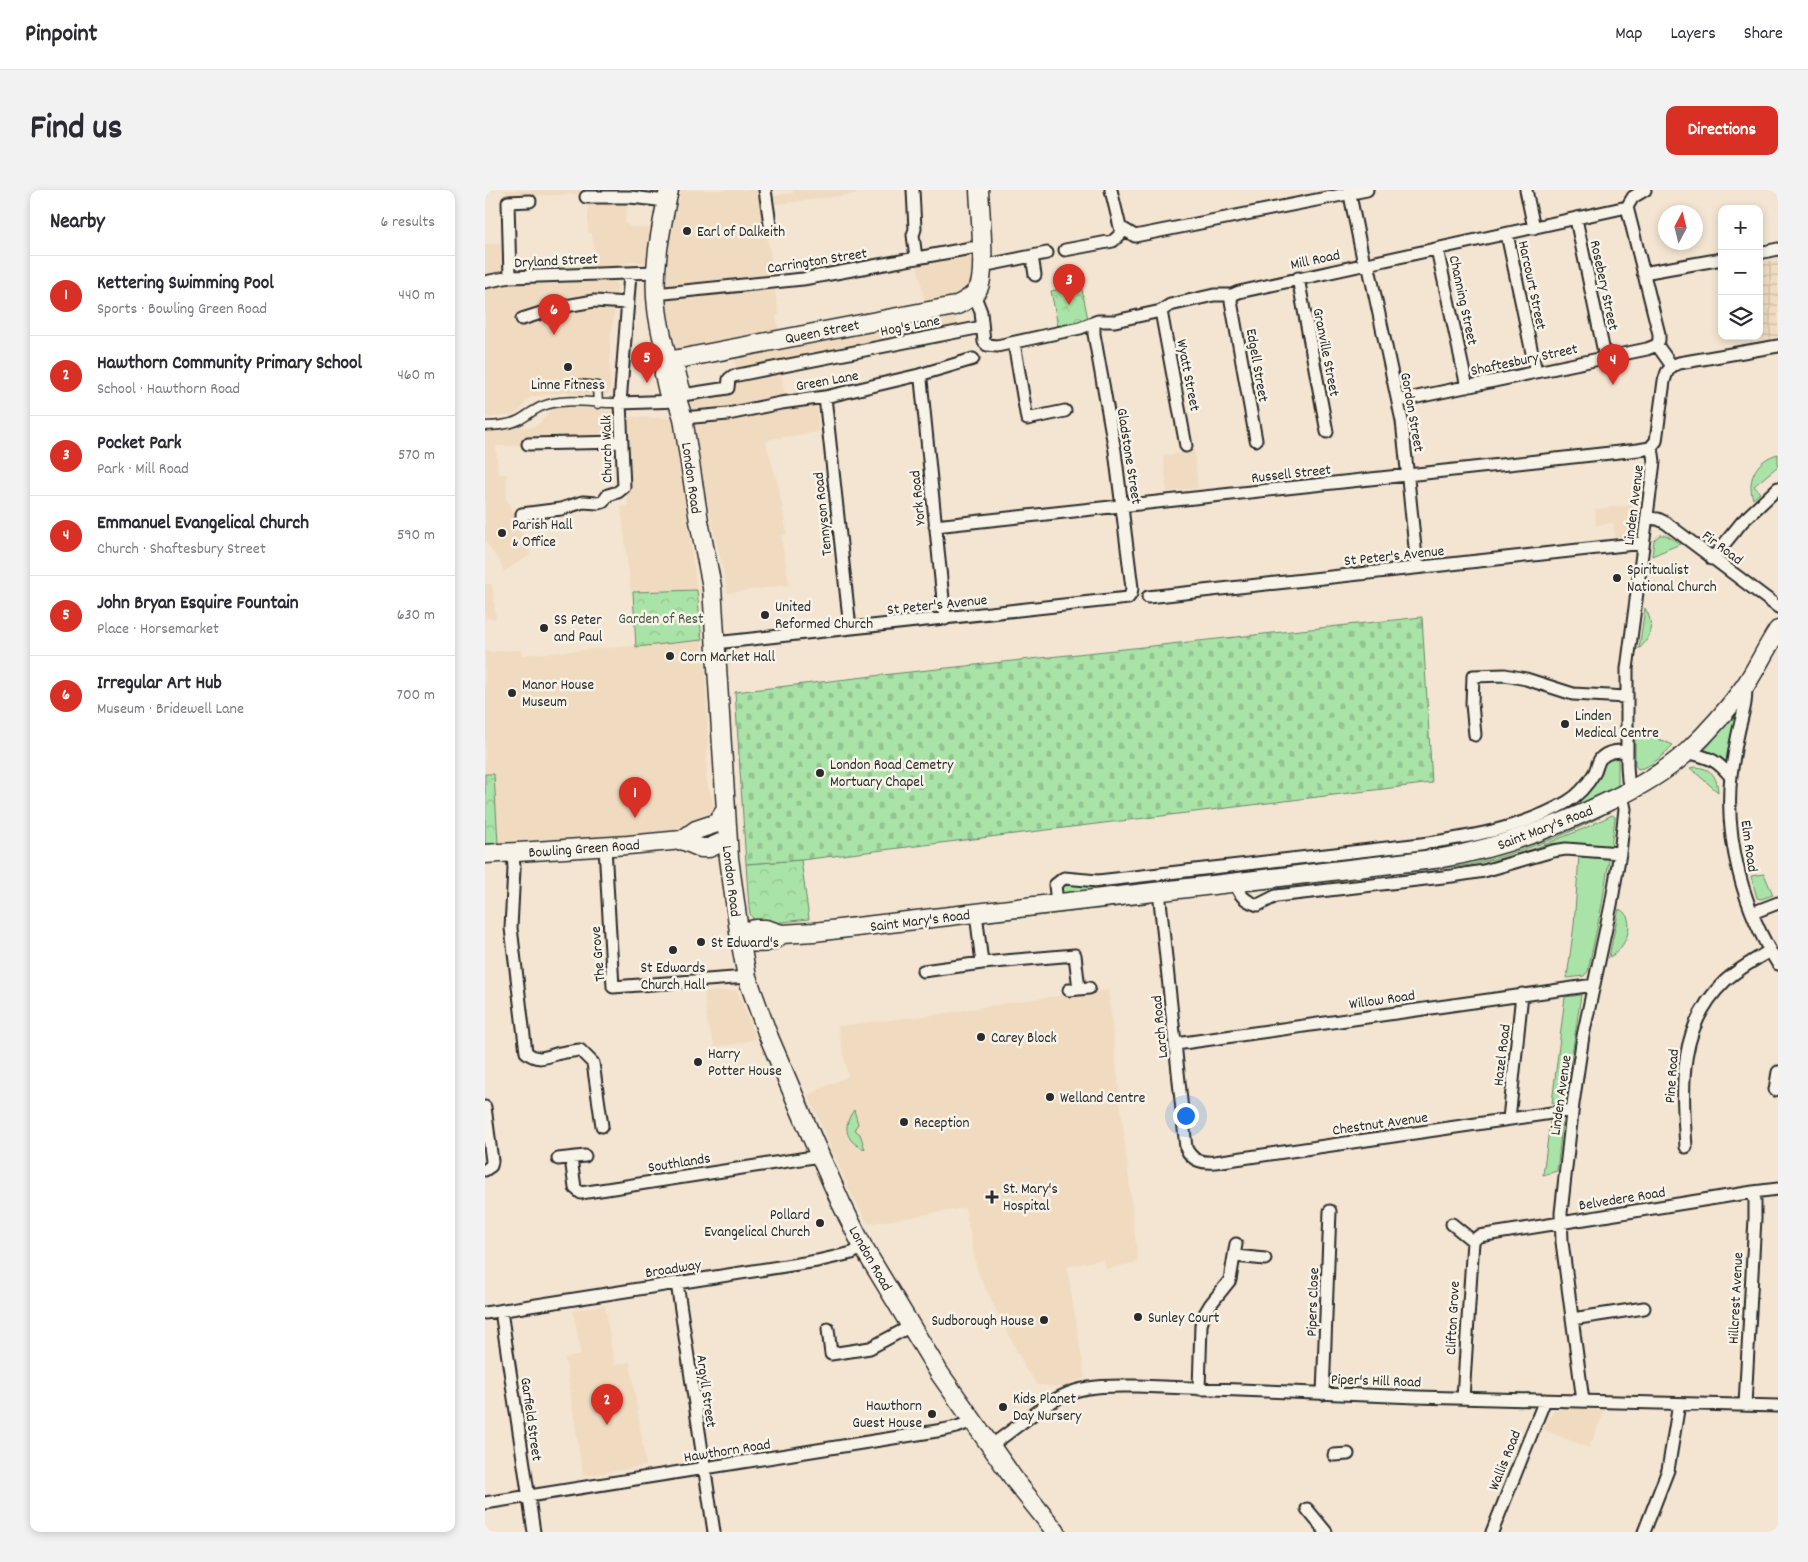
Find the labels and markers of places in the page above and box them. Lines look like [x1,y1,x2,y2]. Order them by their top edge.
place label: Earl of Dalkeith [697,222,785,244]
marker: Earl of Dalkeith [681,225,693,237]
pin: 3 [1053,264,1085,305]
pin: 6 [538,294,570,335]
pin: 5 [631,342,663,383]
pin: 4 [1597,344,1629,385]
marker: Linne Fitness [562,361,574,373]
place label: Linne Fitness [531,375,605,397]
place label: Parish Hall & Office [512,515,573,554]
marker: Parish Hall & Office [496,527,508,539]
place label: Spiritualist National Church [1627,560,1717,599]
marker: Spiritualist National Church [1611,572,1623,584]
place label: United Reformed Church [775,597,873,636]
marker: United Reformed Church [759,609,771,621]
place label: SS Peter and Paul [554,610,603,649]
marker: SS Peter and Paul [538,622,550,634]
place label: Corn Market Hall [680,647,775,669]
marker: Corn Market Hall [664,650,676,662]
place label: Manor House Museum [522,675,595,714]
marker: Manor House Museum [506,687,518,699]
place label: Linden Medical Centre [1575,706,1659,745]
marker: Linden Medical Centre [1559,718,1571,730]
place label: London Road Cemetry Mortuary Chapel [830,755,954,794]
marker: London Road Cemetry Mortuary Chapel [814,767,826,779]
pin: 1 [619,777,651,818]
place label: St Edward's [711,933,779,955]
marker: St Edward's [695,936,707,948]
marker: St Edwards Church Hall [667,944,679,956]
place label: St Edwards Church Hall [640,958,706,997]
place label: Carey Block [991,1028,1057,1050]
marker: Carey Block [975,1031,987,1043]
place label: Harry Potter House [708,1044,782,1083]
marker: Harry Potter House [692,1056,704,1068]
place label: Welland Centre [1060,1088,1146,1110]
marker: Welland Centre [1044,1091,1056,1103]
place label: Reception [914,1113,969,1135]
marker: Reception [898,1116,910,1128]
place label: St. Mary's Hospital [1003,1179,1058,1218]
marker: St. Mary's Hospital [985,1190,999,1204]
place label: Pollard Evangelical Church [704,1205,810,1244]
marker: Pollard Evangelical Church [814,1217,826,1229]
place label: Sunley Court [1148,1308,1220,1330]
place label: Sudborough House [931,1311,1034,1333]
marker: Sunley Court [1132,1311,1144,1323]
marker: Sudborough House [1038,1314,1050,1326]
pin: 2 [591,1384,623,1425]
place label: Kids Planet Day Nursery [1013,1389,1082,1428]
place label: Hawthorn Guest House [852,1396,922,1435]
marker: Kids Planet Day Nursery [997,1401,1009,1413]
marker: Hawthorn Guest House [926,1408,938,1420]

